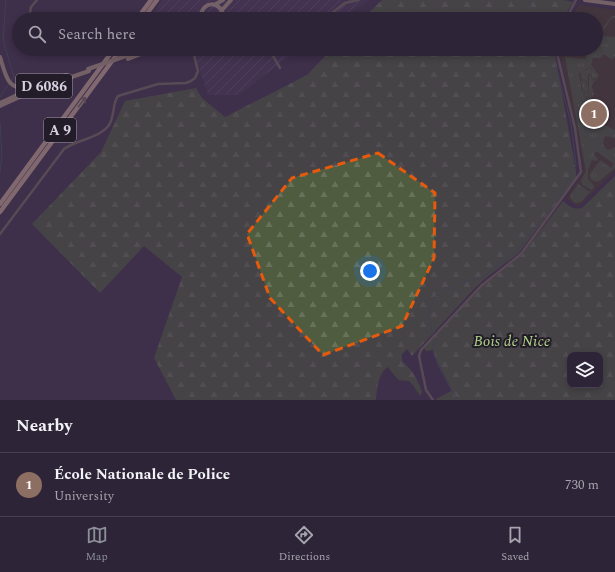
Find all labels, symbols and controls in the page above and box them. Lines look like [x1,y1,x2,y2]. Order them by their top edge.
search box [12,12,603,56]
icon: search [26,23,48,45]
text: Search here [58,23,136,46]
road number: D 6086 [16,74,72,98]
one-way arrow [77,97,86,108]
pin: 1 [581,99,607,129]
road number: A 9 [44,118,76,142]
your location [360,261,380,281]
park label: Bois de Nice [473,330,551,353]
map controls [567,352,603,388]
button: layers [567,352,603,388]
text: Nearby [16,413,72,439]
text: École Nationale de Police [54,463,230,486]
text: 1 [25,475,33,495]
text: 730 m [565,475,599,495]
text: University [54,486,114,506]
tab: Map [86,524,108,565]
tab: Directions [279,524,330,565]
tab: Saved [501,524,529,565]

